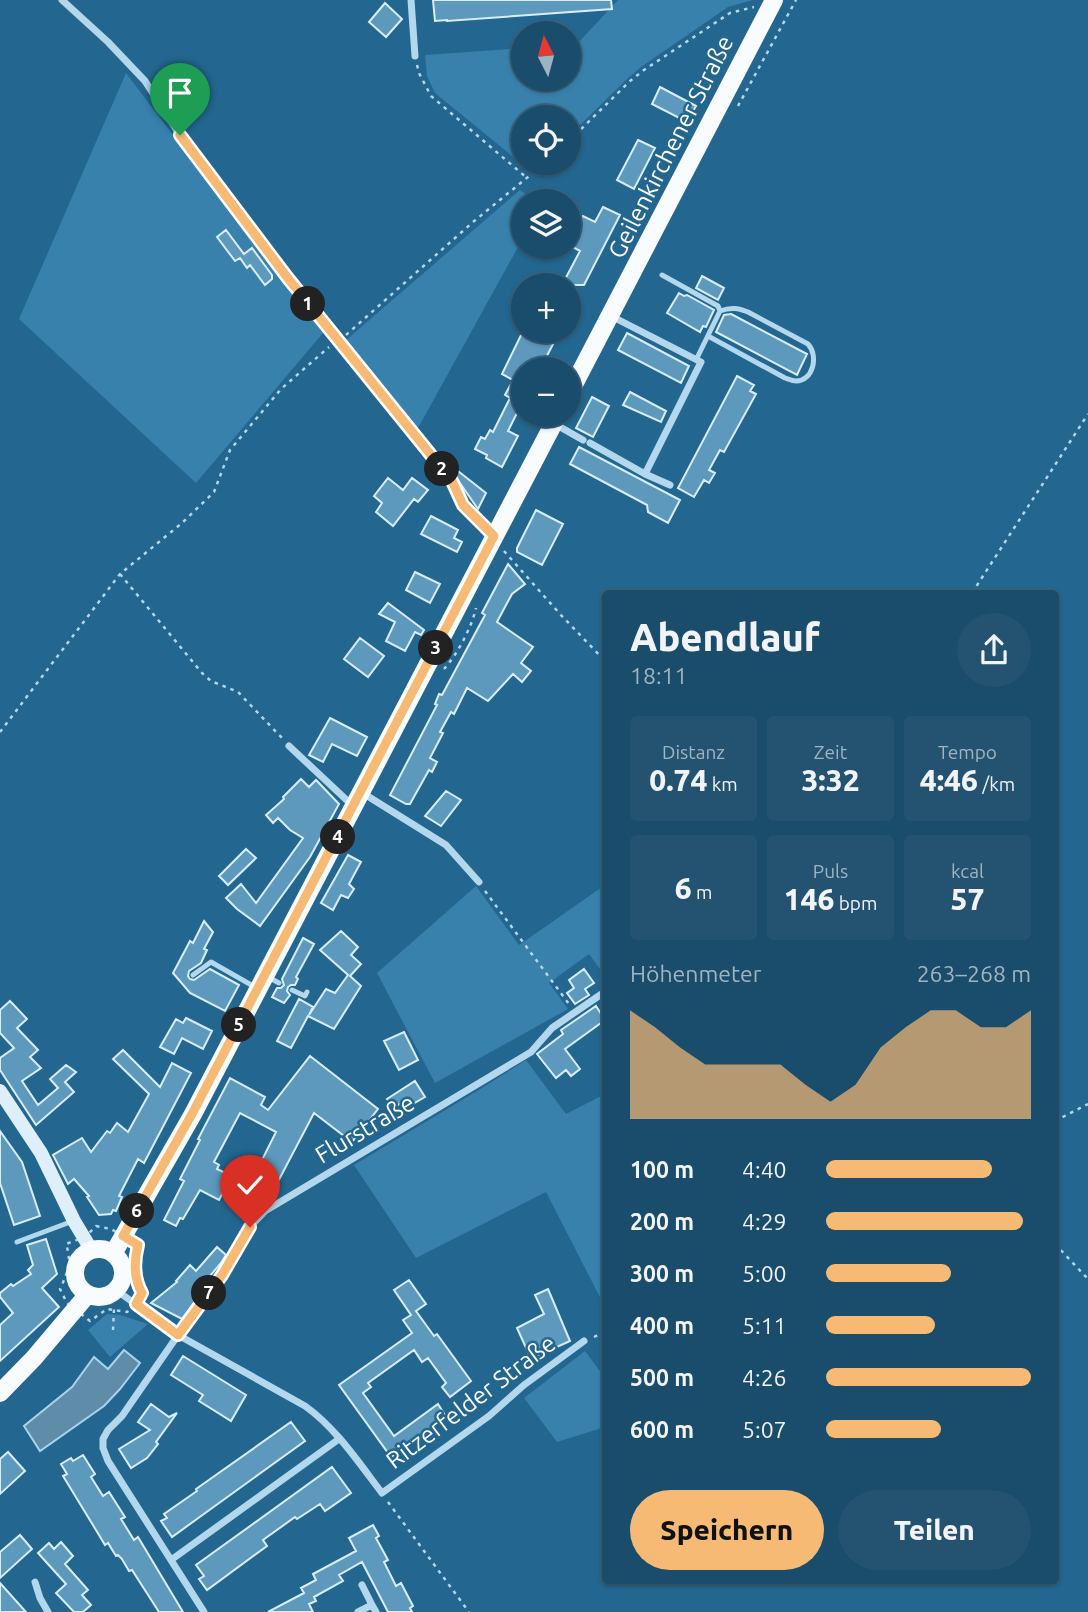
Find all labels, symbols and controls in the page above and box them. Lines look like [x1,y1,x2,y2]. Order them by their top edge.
north arrow [511,21,581,91]
map controls [511,21,581,427]
street label: Geilenkirchener Straße [603,31,738,263]
pin [150,63,210,135]
icon: arrive [161,74,199,112]
button: locate [511,105,581,175]
button: layers [511,189,581,259]
button: + [511,273,581,343]
pin: 1 [290,286,326,322]
text: 1 [302,292,313,314]
button: − [511,357,581,427]
pin: 2 [424,452,460,486]
text: 2 [436,457,447,479]
button: share [957,613,1031,687]
text: Abendlauf [630,616,820,658]
pin: 3 [418,630,453,666]
text: 3 [430,636,441,658]
text: 18:11 [630,663,688,688]
text: Distanz [662,741,725,763]
text: Zeit [814,741,847,763]
text: Tempo [938,741,997,763]
text: 0.74 [649,763,707,797]
text: 3:32 [801,763,860,797]
text: 4:46 [920,763,978,797]
text: km [707,773,738,795]
text: /km [978,773,1015,795]
pin: 4 [320,820,356,854]
text: 4 [332,825,343,847]
text: Puls [813,860,848,882]
text: kcal [951,860,984,882]
text: 6 [675,871,692,905]
text: m [692,881,712,903]
text: 146 [784,882,834,916]
text: 57 [951,882,984,916]
text: bpm [834,892,877,914]
text: Höhenmeter [630,961,761,986]
text: 263–268 m [917,961,1031,986]
pin: 5 [222,1007,256,1042]
text: 5 [233,1013,244,1035]
street label: Flurstraße [310,1088,419,1169]
pin [220,1155,280,1227]
text: 100 m [630,1157,694,1182]
text: 4:40 [742,1157,787,1182]
icon: check [231,1166,269,1204]
pin: 6 [120,1194,154,1228]
text: 6 [131,1199,142,1221]
text: 200 m [630,1209,694,1234]
text: 4:29 [742,1209,787,1234]
text: 300 m [630,1261,694,1286]
text: 5:00 [742,1261,787,1286]
pin: 7 [192,1276,227,1310]
text: 7 [203,1281,214,1303]
text: 400 m [630,1313,694,1338]
text: 5:11 [742,1313,787,1338]
street label: Ritzerfelder Straße [381,1329,561,1474]
text: 500 m [630,1365,694,1390]
text: 4:26 [742,1365,787,1390]
text: 600 m [630,1417,694,1442]
text: 5:07 [742,1417,787,1442]
button: Speichern [630,1490,824,1570]
button: Teilen [838,1490,1031,1570]

